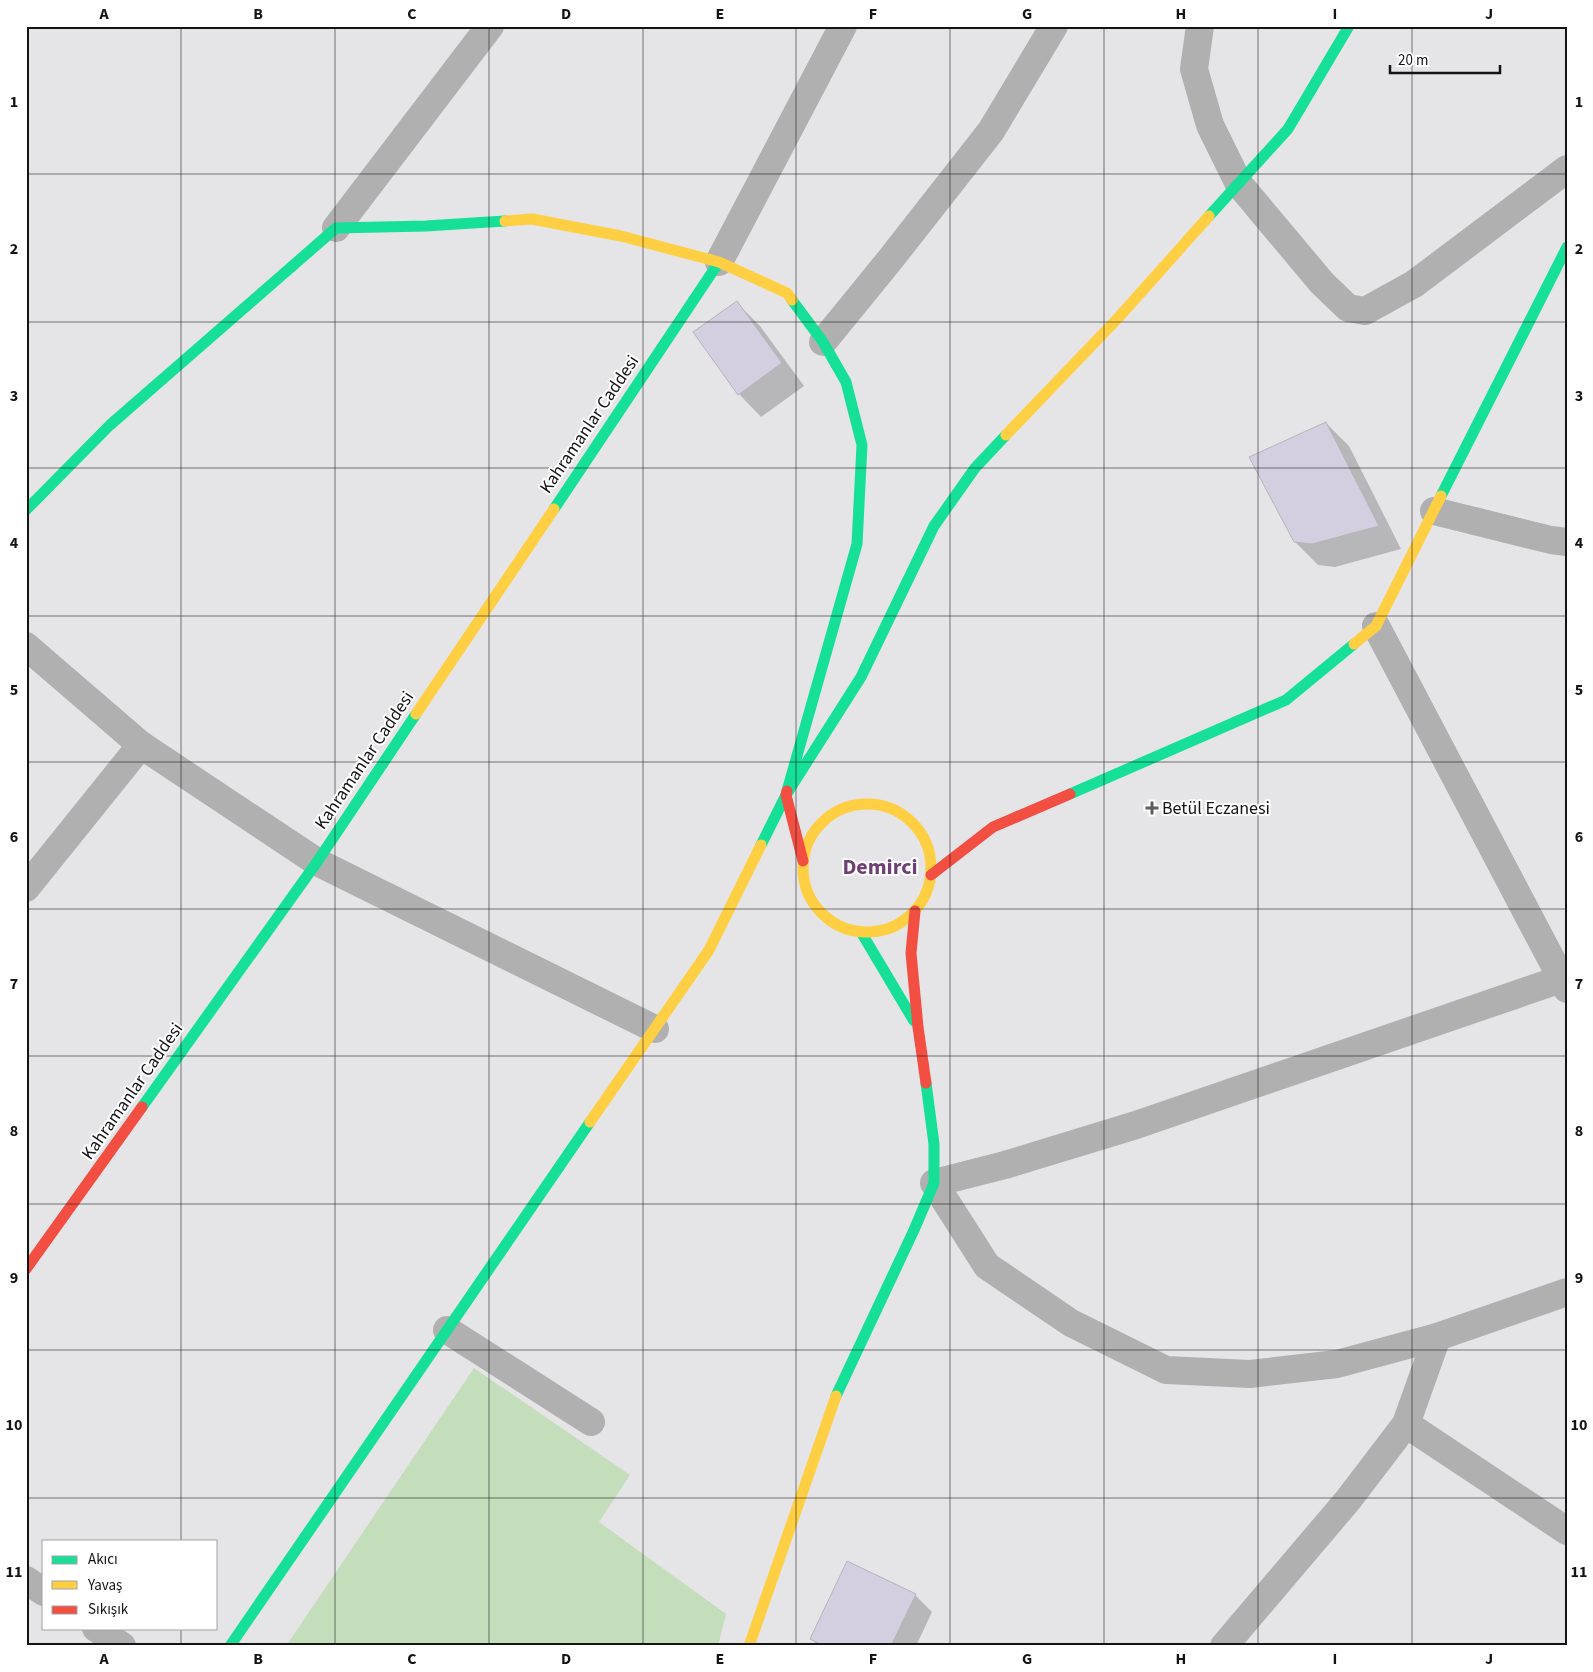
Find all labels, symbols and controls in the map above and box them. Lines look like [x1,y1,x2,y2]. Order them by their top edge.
text: A [98,3,109,25]
text: B [253,3,263,25]
text: C [407,3,417,25]
text: D [561,3,571,25]
text: E [716,3,724,25]
text: F [869,3,877,25]
text: G [1022,3,1032,25]
text: H [1176,3,1186,25]
text: I [1333,3,1337,25]
text: J [1485,3,1493,25]
scale bar [1390,42,1500,74]
text: 20 m [1398,50,1428,71]
text: 1 [10,91,18,113]
text: 1 [1575,91,1583,113]
text: 2 [10,238,18,260]
text: 2 [1575,238,1583,260]
street label: Kahramanlar Caddesi [534,350,645,498]
text: 3 [10,385,18,407]
text: 3 [1575,385,1583,407]
text: 4 [10,532,19,554]
text: 4 [1575,532,1584,554]
text: 5 [10,679,18,701]
text: 5 [1575,679,1583,701]
street label: Kahramanlar Caddesi [309,686,420,834]
place label: Betül Eczanesi [1162,796,1270,821]
marker: Betül Eczanesi [1146,802,1158,814]
text: 6 [10,826,18,848]
text: 6 [1575,826,1583,848]
district label: Demirci [842,851,918,883]
text: 7 [10,973,18,995]
text: 7 [1575,973,1583,995]
street label: Kahramanlar Caddesi [76,1018,189,1165]
text: 8 [10,1120,18,1142]
text: 8 [1575,1120,1583,1142]
text: 9 [10,1267,18,1289]
text: 9 [1575,1267,1583,1289]
text: 10 [6,1414,22,1436]
text: 10 [1571,1414,1587,1436]
legend [42,1540,218,1630]
text: Akıcı [88,1549,118,1570]
text: 11 [6,1561,22,1583]
text: 11 [1571,1561,1587,1583]
text: Yavaş [87,1575,122,1596]
text: Sıkışık [88,1599,129,1620]
text: A [98,1648,109,1670]
text: B [253,1648,263,1670]
text: C [407,1648,417,1670]
text: D [561,1648,571,1670]
text: E [716,1648,724,1670]
text: F [869,1648,877,1670]
text: G [1022,1648,1032,1670]
text: H [1176,1648,1186,1670]
text: I [1333,1648,1337,1670]
text: J [1485,1648,1493,1670]

